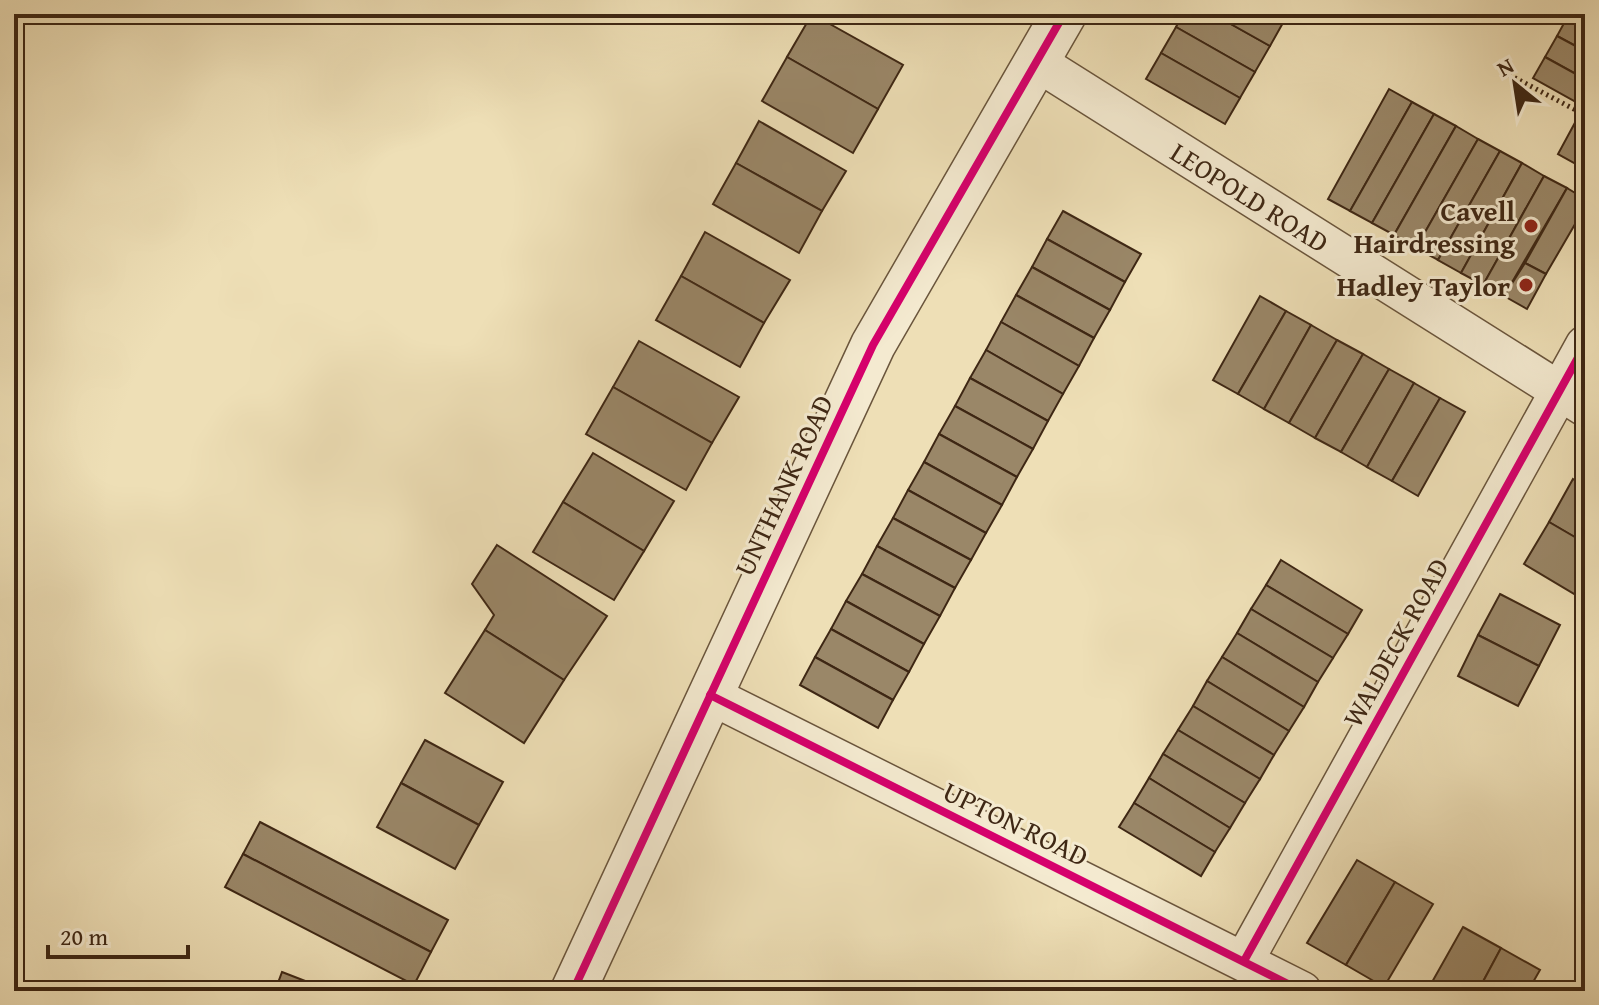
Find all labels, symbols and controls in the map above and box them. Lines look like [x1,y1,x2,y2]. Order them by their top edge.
north arrow [1475,44,1555,124]
text: N [1491,49,1520,84]
street label: LEOPOLD ROAD [1163,131,1337,262]
place label: Cavell Hairdressing [1354,190,1515,263]
marker: Cavell Hairdressing [1522,217,1540,235]
place label: Hadley Taylor [1337,265,1510,306]
marker: Hadley Taylor [1517,276,1535,294]
street label: UNTHANK ROAD [723,388,843,582]
street label: WALDECK ROAD [1332,550,1458,734]
street label: UPTON ROAD [936,770,1096,876]
scale bar [48,909,188,959]
text: 20 m [60,919,108,954]

